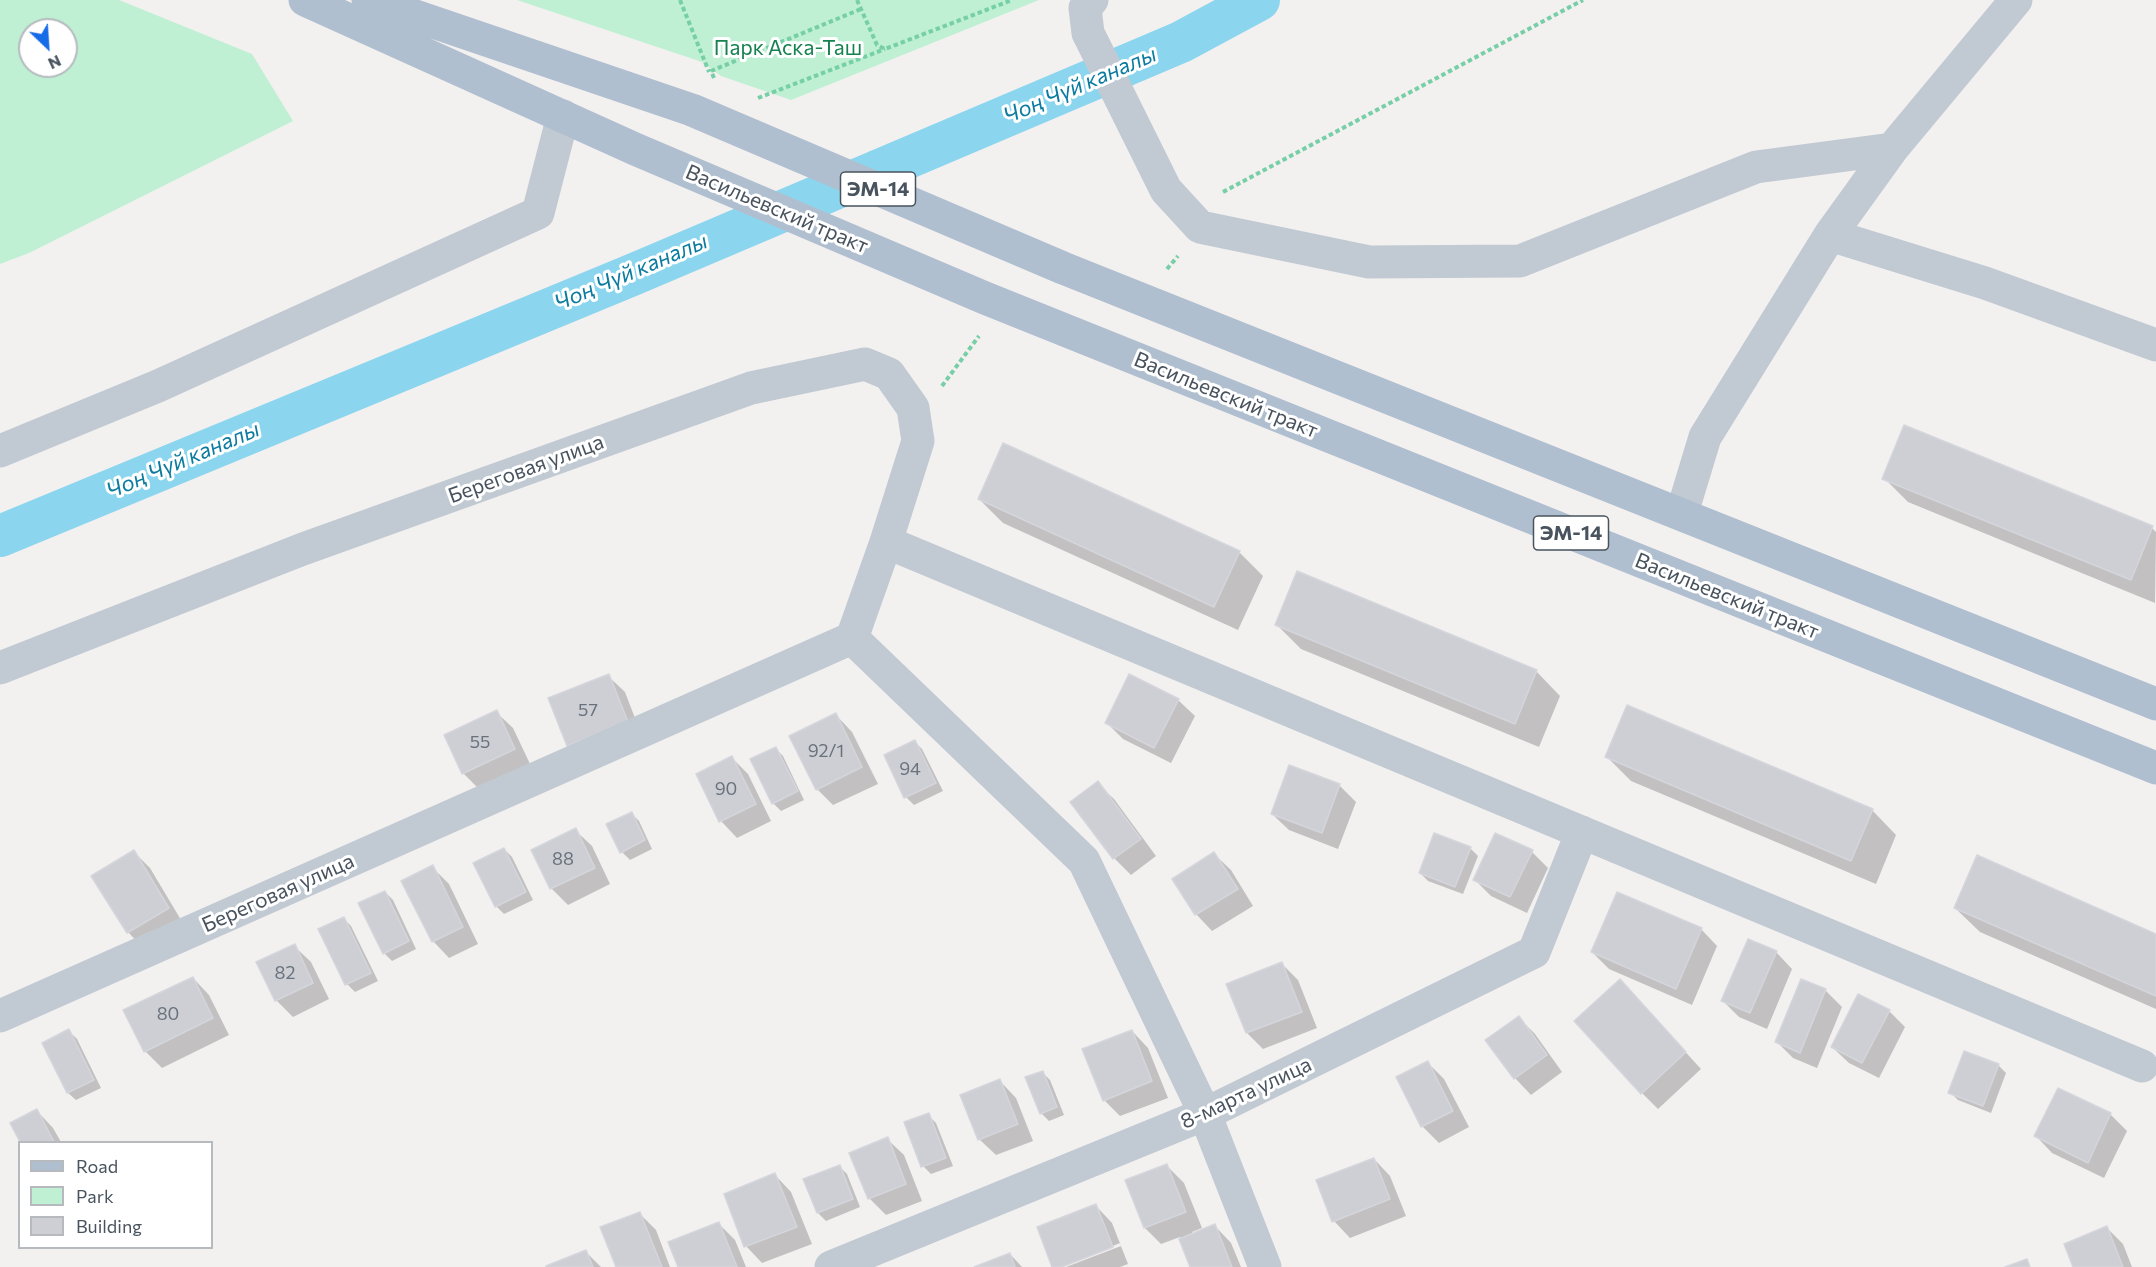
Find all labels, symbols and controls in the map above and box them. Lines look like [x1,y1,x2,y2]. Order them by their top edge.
north arrow [18,18,78,78]
park label: Парк Аска-Таш [714,35,862,61]
water label: Чоң Чүй каналы [999,41,1161,129]
text: N [46,52,64,74]
street label: Васильевский тракт [682,159,872,259]
road number: ЭМ-14 [840,172,916,206]
water label: Чоң Чүй каналы [550,228,712,316]
street label: Васильевский тракт [1130,347,1322,443]
water label: Чоң Чүй каналы [102,416,264,504]
street label: Береговая улица [445,429,607,509]
road number: ЭМ-14 [1534,516,1608,550]
street label: Васильевский тракт [1631,548,1823,644]
house number: 57 [578,699,598,721]
house number: 55 [470,731,490,753]
house number: 92/1 [808,740,844,762]
house number: 94 [899,758,921,780]
house number: 90 [715,778,737,800]
street label: Береговая улица [198,848,358,938]
house number: 88 [552,848,574,870]
house number: 82 [275,962,295,984]
house number: 80 [157,1003,179,1025]
street label: 8-марта улица [1176,1052,1316,1134]
legend [18,1141,213,1249]
text: Road [76,1155,118,1177]
text: Park [76,1185,114,1207]
text: Building [76,1215,142,1237]

